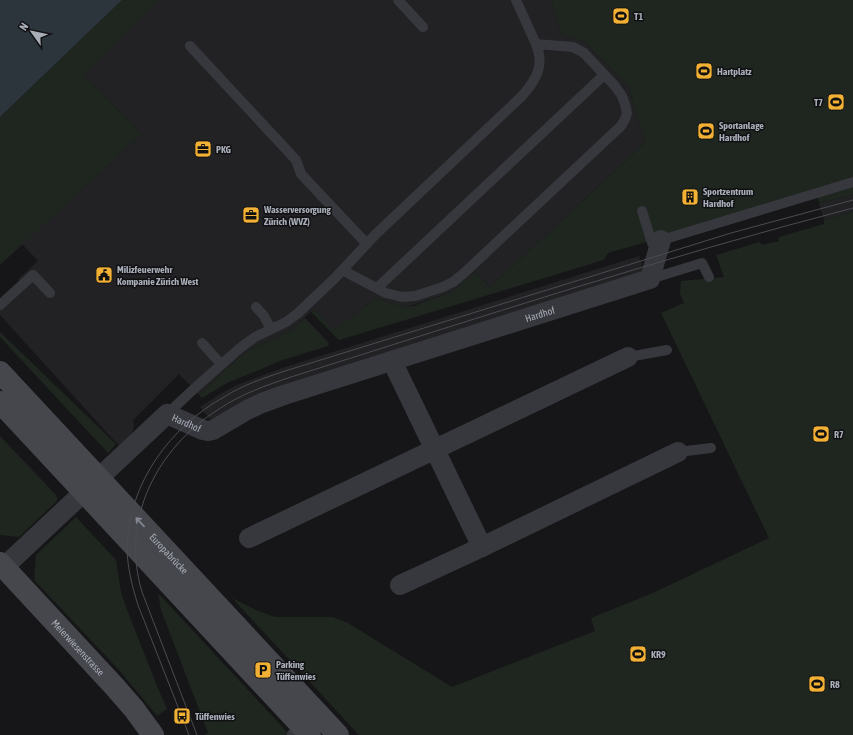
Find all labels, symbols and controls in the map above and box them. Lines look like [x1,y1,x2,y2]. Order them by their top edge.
sports icon: T1 [611,6,631,26]
place label: T1 [634,11,643,22]
north arrow [12,12,52,52]
text: N [17,21,30,33]
sports icon: Hartplatz [694,61,714,81]
place label: Hartplatz [717,66,752,77]
sports icon: T7 [826,92,846,112]
place label: T7 [814,97,823,108]
place label: Sportanlage Hardhof [719,120,764,143]
sports icon: Sportanlage Hardhof [696,121,716,141]
office icon: PKG [193,139,213,159]
place label: PKG [216,144,231,155]
place label: Sportzentrum Hardhof [703,186,753,209]
building icon: Sportzentrum Hardhof [680,187,700,207]
place label: Wasserversorgung Zürich (WVZ) [263,204,332,227]
office icon: Wasserversorgung Zürich (WVZ) [241,205,261,225]
place label: Milizfeuerwehr Kompanie Zürich West [117,264,199,287]
public building icon: Milizfeuerwehr Kompanie Zürich West [94,265,114,285]
street label: Hardhof [524,304,556,324]
street label: Hardhof [170,411,203,434]
sports icon: R7 [811,424,831,444]
place label: R7 [834,429,844,440]
one-way arrow [135,517,145,527]
street label: Europabrücke [148,531,191,576]
street label: Meierwiesenstrasse [50,617,107,678]
sports icon: KR9 [628,644,648,664]
place label: KR9 [651,649,666,660]
place label: Parking Tüffenwies [276,659,316,682]
parking icon: Parking Tüffenwies [253,660,273,680]
sports icon: R8 [807,674,827,694]
place label: R8 [830,679,840,690]
bus stop icon: Tüffenwies [172,706,192,726]
place label: Tüffenwies [195,711,235,722]

